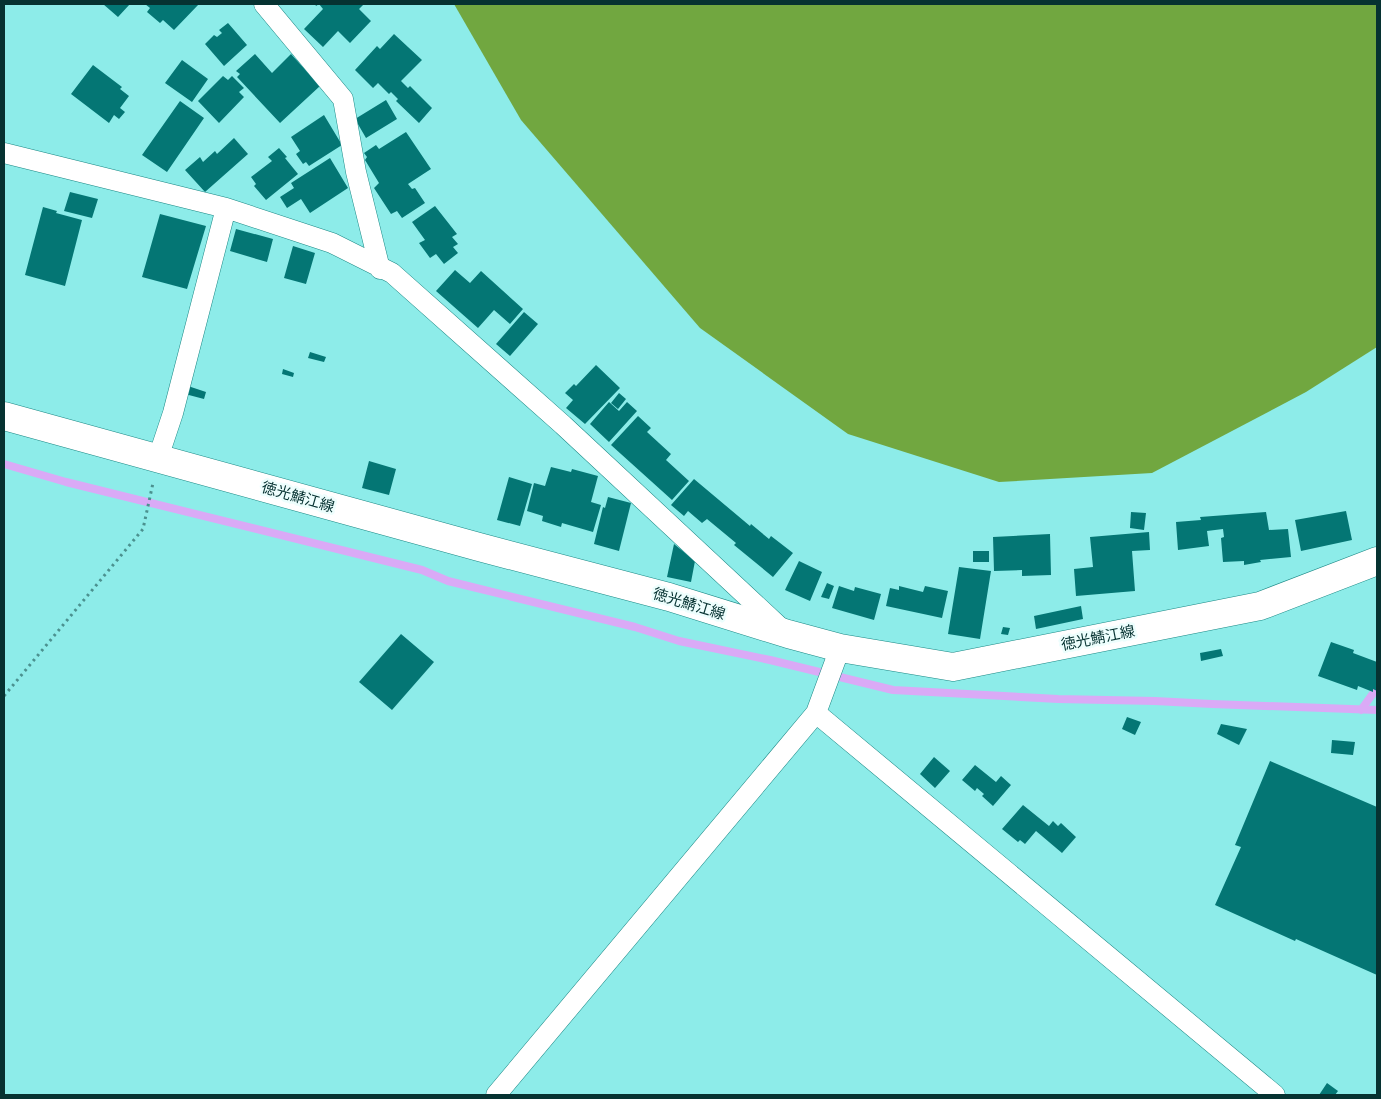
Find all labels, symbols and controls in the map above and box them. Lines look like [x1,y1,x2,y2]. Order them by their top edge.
street label: 徳光鯖江線 [260,477,337,515]
street label: 徳光鯖江線 [651,583,728,623]
street label: 徳光鯖江線 [1059,621,1136,653]

